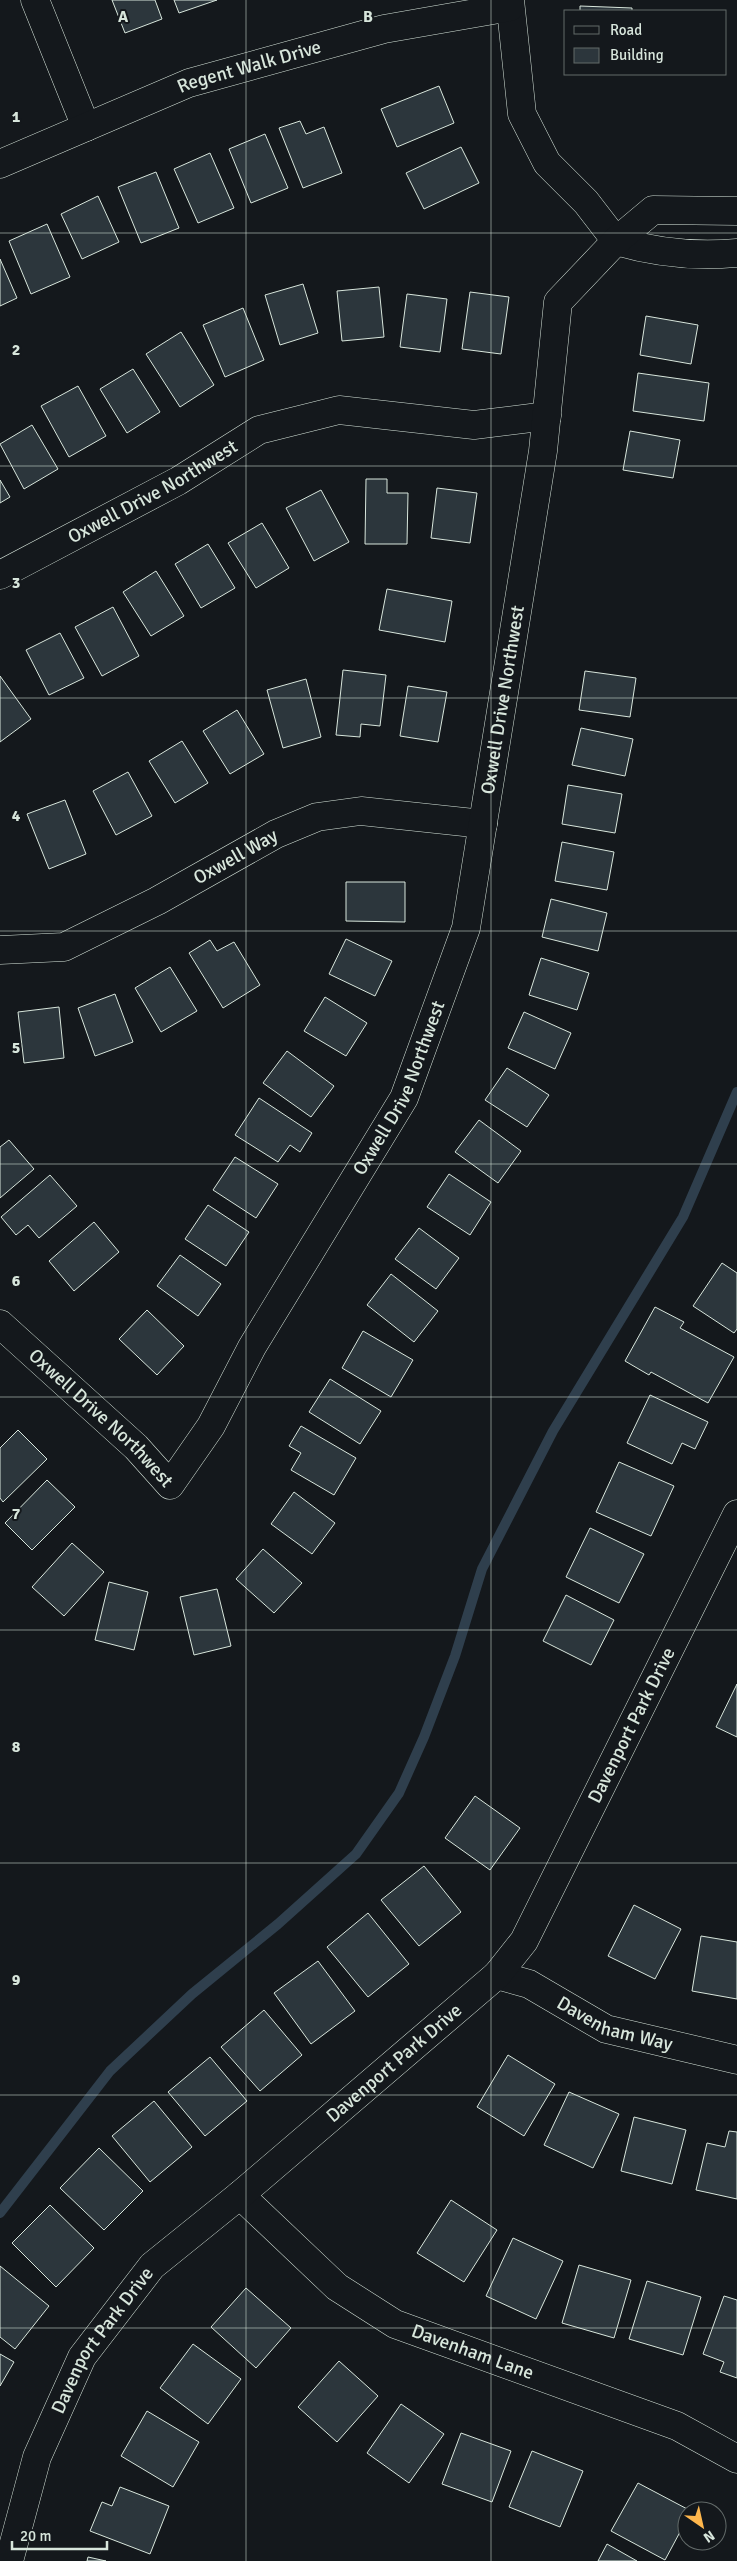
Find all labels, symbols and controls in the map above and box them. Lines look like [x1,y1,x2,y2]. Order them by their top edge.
text: A [118,7,129,27]
text: B [363,7,373,27]
legend [564,10,727,75]
text: Road [610,21,642,39]
street label: Regent Walk Drive [173,35,324,99]
text: Building [610,46,664,64]
text: 1 [12,107,21,127]
text: 2 [12,340,20,360]
street label: Oxwell Drive Northwest [64,434,242,549]
text: 3 [12,573,20,593]
street label: Oxwell Drive Northwest [476,603,530,796]
text: 4 [12,806,21,826]
street label: Oxwell Way [189,823,282,890]
street label: Oxwell Drive Northwest [348,997,451,1180]
text: 5 [12,1038,20,1058]
text: 6 [12,1271,21,1291]
street label: Oxwell Drive Northwest [23,1344,179,1493]
text: 7 [12,1504,21,1524]
street label: Davenport Park Drive [583,1643,681,1807]
text: 8 [12,1737,21,1757]
text: 9 [12,1970,21,1990]
street label: Davenham Way [553,1991,675,2056]
street label: Davenport Park Drive [321,1998,467,2128]
street label: Davenport Park Drive [46,2262,159,2418]
street label: Davenham Lane [408,2319,537,2385]
north arrow [677,2501,727,2551]
scale bar [12,2518,108,2550]
text: 20 m [20,2527,51,2545]
text: N [700,2527,718,2546]

